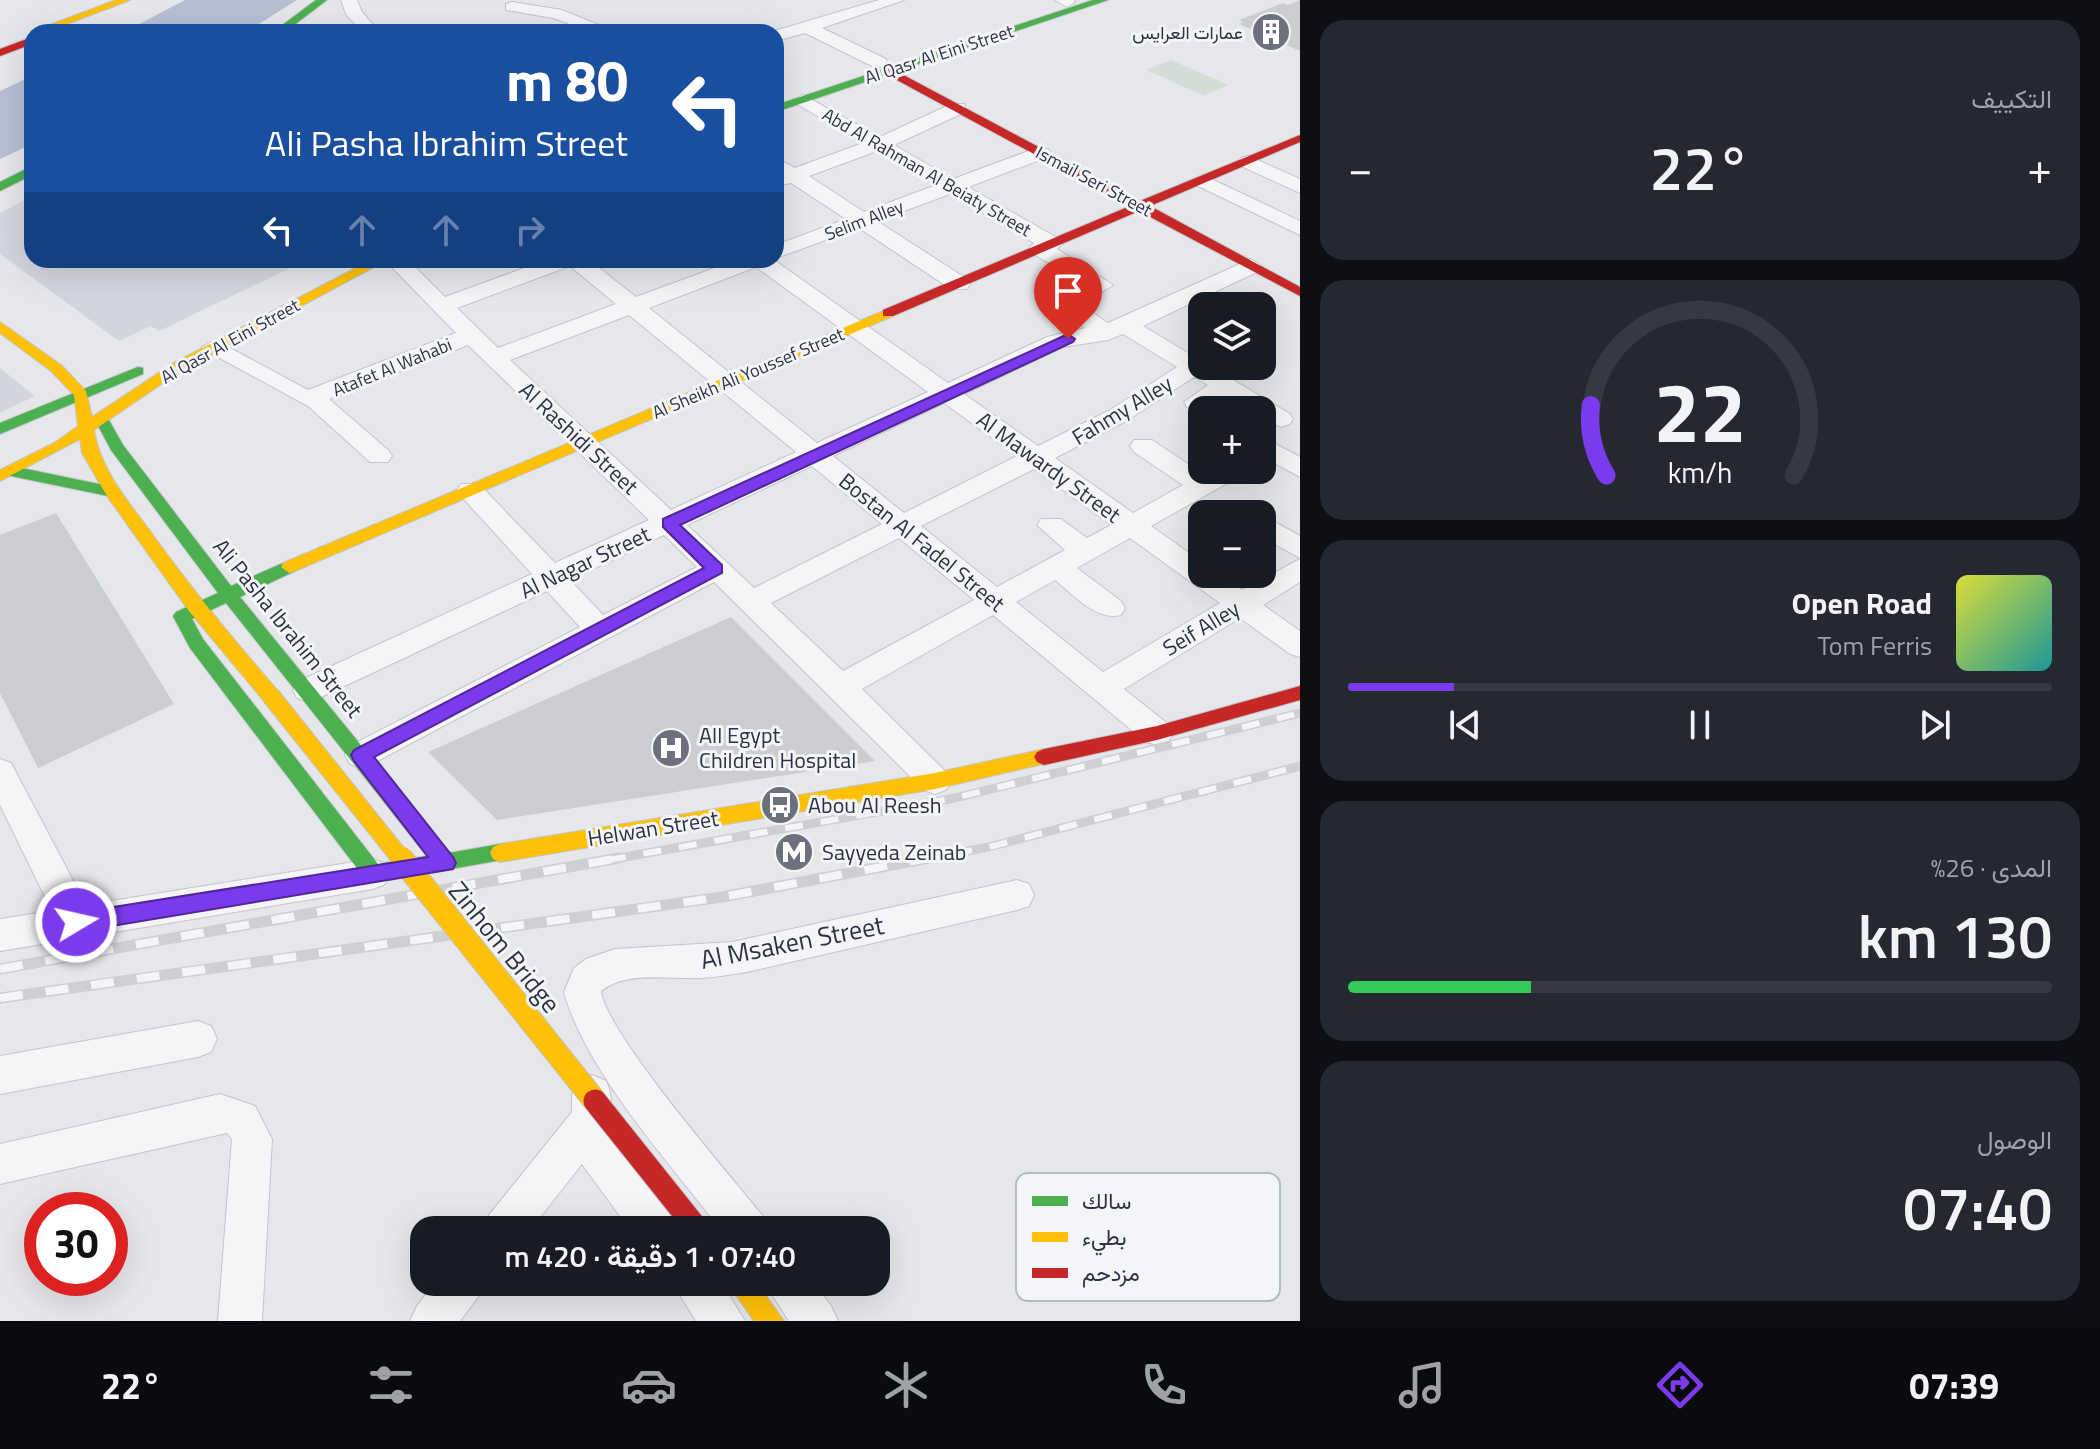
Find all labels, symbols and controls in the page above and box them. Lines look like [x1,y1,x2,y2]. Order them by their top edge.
building icon: عمارات العرايس [1250,11,1292,53]
street label: Al Qasr Al Eini Street [861,17,1018,91]
place label: عمارات العرايس [1132,19,1243,46]
text: 80 m [506,38,628,123]
icon: left [656,56,760,160]
text: التكييف [1971,79,2052,118]
street label: Abd Al Rahman Al Beiaty Street [817,101,1037,243]
text: Ali Pasha Ibrahim Street [265,115,628,170]
text: 22° [1650,122,1750,213]
text: − [1348,134,1373,201]
text: + [2027,134,2052,201]
street label: Ismail Seri Street [1031,139,1158,223]
street label: Selim Alley [821,192,908,247]
icon: left [256,208,300,252]
icon: ahead [340,208,384,252]
icon: ahead [424,208,468,252]
icon: right [508,208,552,252]
pin [1034,257,1102,339]
icon: arrive [1046,269,1090,313]
street label: Al Qasr Al Eini Street [156,291,305,390]
map controls [1188,292,1276,588]
button: layers [1188,292,1276,380]
street label: Al Sheikh Ali Youssef Street [648,320,849,426]
street label: Atafet Al Wahabi [328,331,456,403]
text: 22 [1653,348,1747,474]
street label: Fahmy Alley [1065,366,1179,453]
street label: Al Rashidi Street [512,374,647,503]
button: + [1188,396,1276,484]
street label: Al Mawardy Street [970,403,1129,531]
text: km/h [1668,451,1732,494]
street label: Bostan Al Fadel Street [832,464,1013,620]
button: − [1188,500,1276,588]
street label: Al Nagar Street [514,517,656,607]
street label: Ali Pasha Ibrahim Street [205,531,371,725]
text: Open Road [1792,580,1932,626]
street label: Seif Alley [1156,591,1246,664]
text: Tom Ferris [1817,626,1932,665]
icon: previous [1443,703,1487,747]
icon: pause [1678,703,1722,747]
icon: next [1913,703,1957,747]
place label: All Egypt Children Hospital [699,718,856,777]
hospital icon: All Egypt Children Hospital [650,727,692,769]
bus stop icon: Abou Al Reesh [759,784,801,826]
place label: Abou Al Reesh [808,788,941,822]
street label: Helwan Street [585,801,721,855]
metro station icon: Sayyeda Zeinab [773,831,815,873]
place label: Sayyeda Zeinab [822,835,966,869]
text: المدى · 26% [1931,848,2052,887]
street label: Zinhom Bridge [440,873,570,1021]
position arrow [34,880,118,964]
text: 130 km [1858,890,2052,981]
street label: Al Msaken Street [697,905,887,979]
text: الوصول [1977,1120,2052,1159]
text: 07:40 [1903,1162,2052,1253]
legend [1016,1173,1280,1301]
text: سالك [1082,1184,1131,1218]
speed limit sign: 30 [24,1192,128,1296]
text: بطيء [1082,1220,1127,1256]
text: 07:40 · 1 دقيقة · 420 m [504,1233,796,1279]
text: مزدحم [1082,1256,1140,1290]
icon: filters [363,1357,419,1413]
icon: car [621,1357,677,1413]
icon: climate [878,1357,934,1413]
icon: phone [1136,1357,1192,1413]
icon: music [1394,1357,1450,1413]
icon: directions [1652,1357,1708,1413]
text: 22° [101,1358,161,1413]
text: 07:39 [1909,1358,1999,1413]

